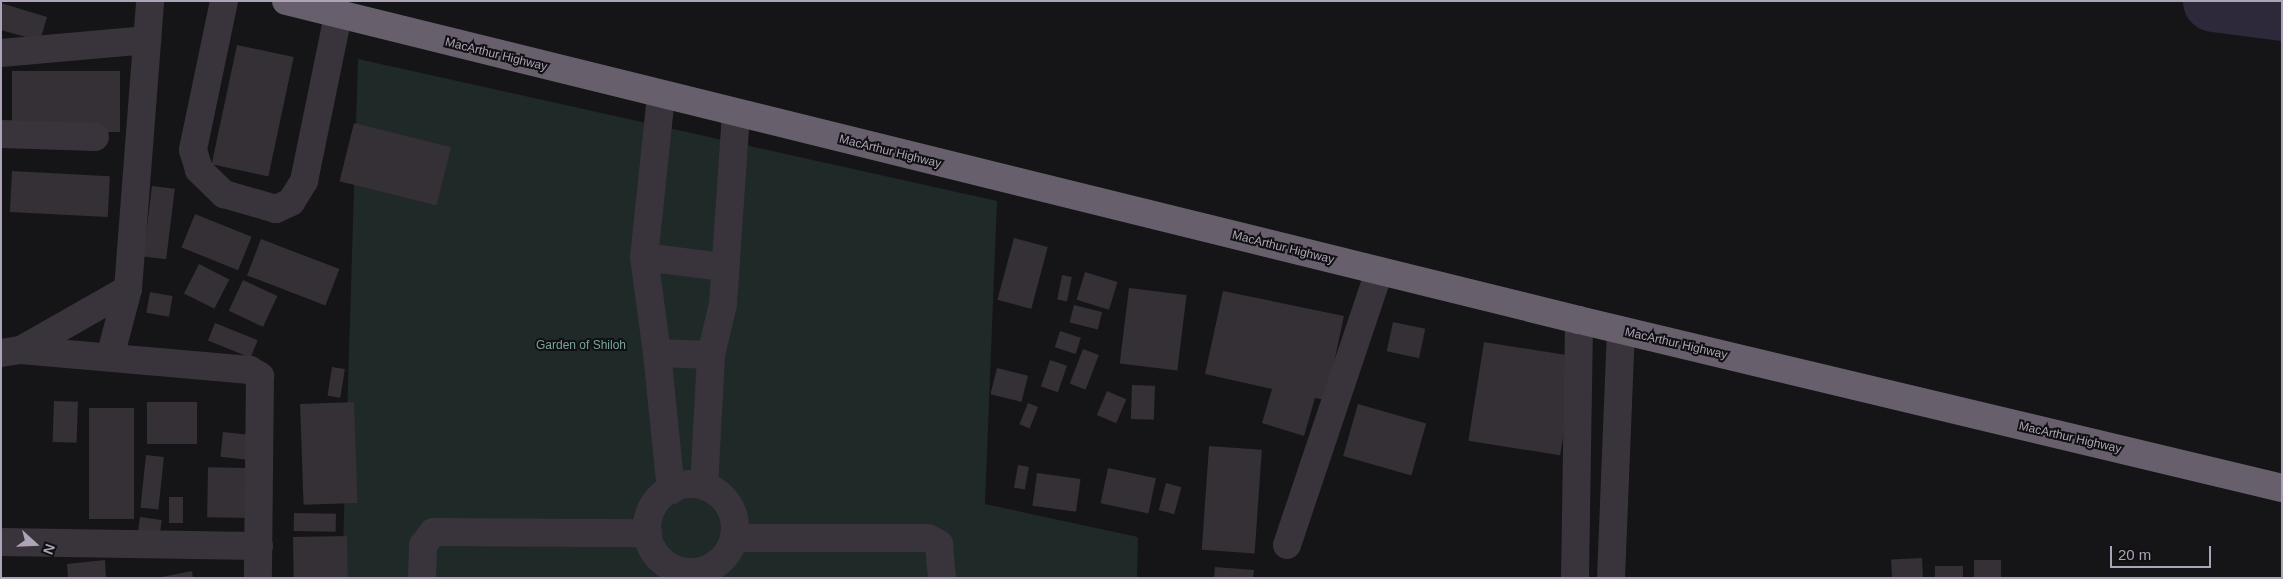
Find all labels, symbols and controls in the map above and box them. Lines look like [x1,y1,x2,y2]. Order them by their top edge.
street label: MacArthur Highway [443,35,549,75]
street label: MacArthur Highway [837,132,943,172]
street label: MacArthur Highway [1230,228,1336,268]
street label: MacArthur Highway [1623,325,1729,363]
park label: Garden of Shiloh [536,339,626,353]
street label: MacArthur Highway [2017,419,2123,457]
north arrow [10,519,60,569]
scale bar [2113,536,2214,568]
text: N [40,542,58,557]
text: 20 m [2118,546,2151,563]

